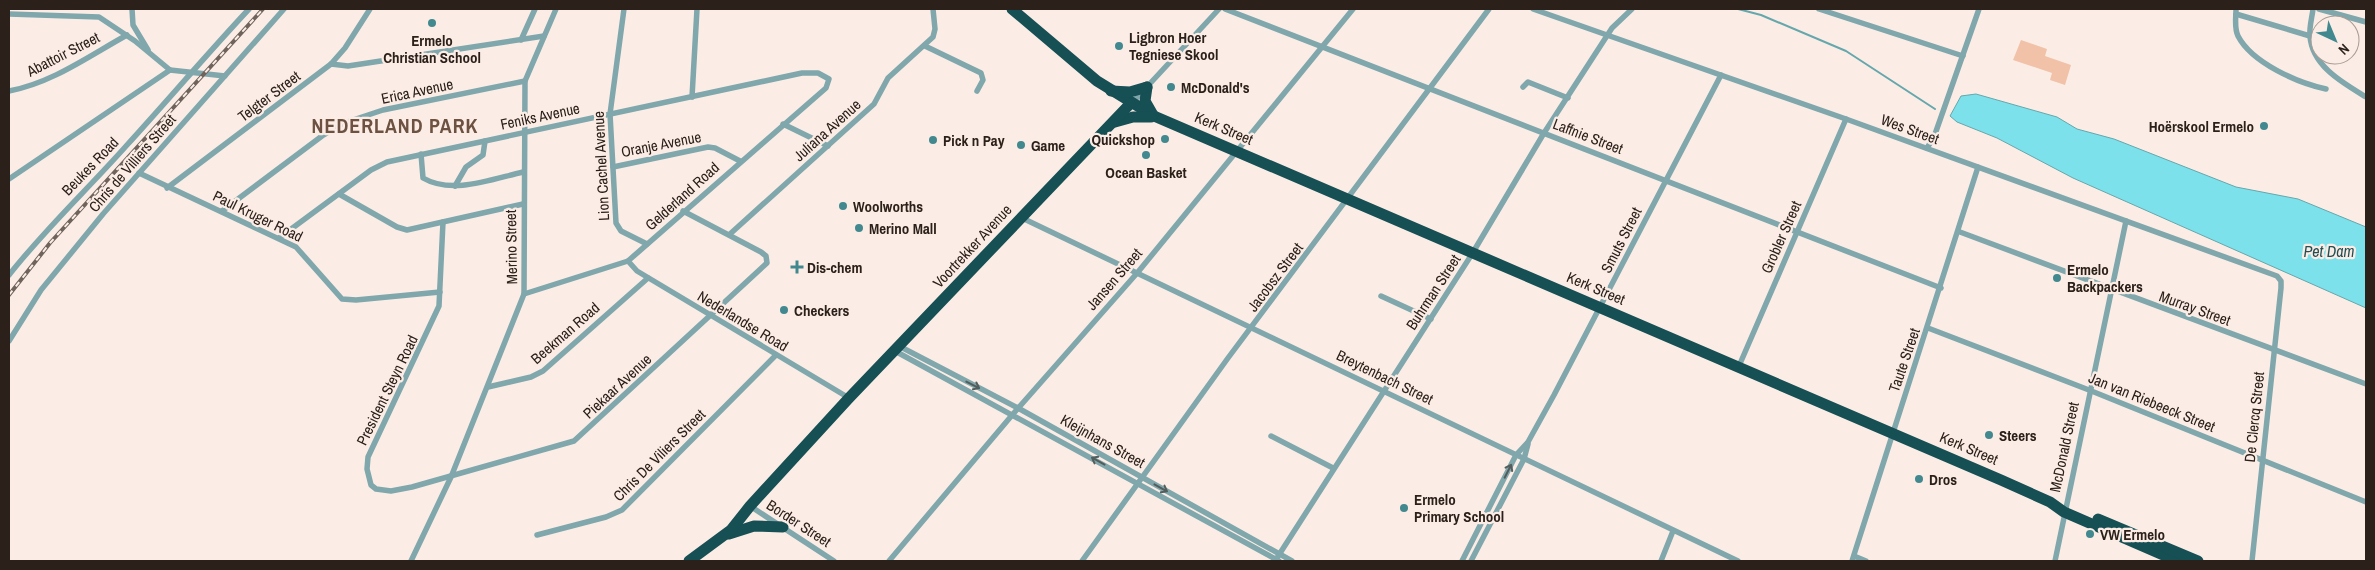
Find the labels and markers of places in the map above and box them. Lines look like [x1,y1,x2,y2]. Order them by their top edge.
marker: Ermelo Christian School [426,17,438,29]
place label: Ligbron Hoer Tegniese Skool [1129,27,1218,65]
place label: Ermelo Christian School [383,30,481,68]
marker: Ligbron Hoer Tegniese Skool [1113,40,1125,52]
place label: McDonald's [1181,77,1250,98]
marker: McDonald's [1165,81,1177,93]
place label: Hoërskool Ermelo [2149,116,2254,137]
marker: Hoërskool Ermelo [2258,120,2270,132]
place label: Quickshop [1091,129,1155,150]
place label: Pick n Pay [943,130,1005,151]
marker: Quickshop [1159,133,1171,145]
marker: Pick n Pay [927,134,939,146]
place label: Game [1031,135,1065,156]
marker: Game [1015,139,1027,151]
marker: Ocean Basket [1140,149,1152,161]
place label: Ocean Basket [1105,162,1187,183]
place label: Woolworths [853,196,923,217]
marker: Woolworths [837,200,849,212]
place label: Merino Mall [869,218,937,239]
marker: Merino Mall [853,222,865,234]
place label: Dis-chem [807,257,862,278]
place label: Ermelo Backpackers [2067,259,2143,297]
marker: Dis-chem [791,261,803,273]
marker: Ermelo Backpackers [2051,272,2063,284]
place label: Checkers [794,300,850,321]
marker: Checkers [778,304,790,316]
place label: Steers [1999,425,2037,446]
marker: Steers [1983,429,1995,441]
place label: Dros [1929,469,1957,490]
marker: Dros [1913,473,1925,485]
place label: Ermelo Primary School [1414,489,1504,527]
marker: Ermelo Primary School [1398,502,1410,514]
place label: VW Ermelo [2100,524,2165,545]
marker: VW Ermelo [2084,528,2096,540]

